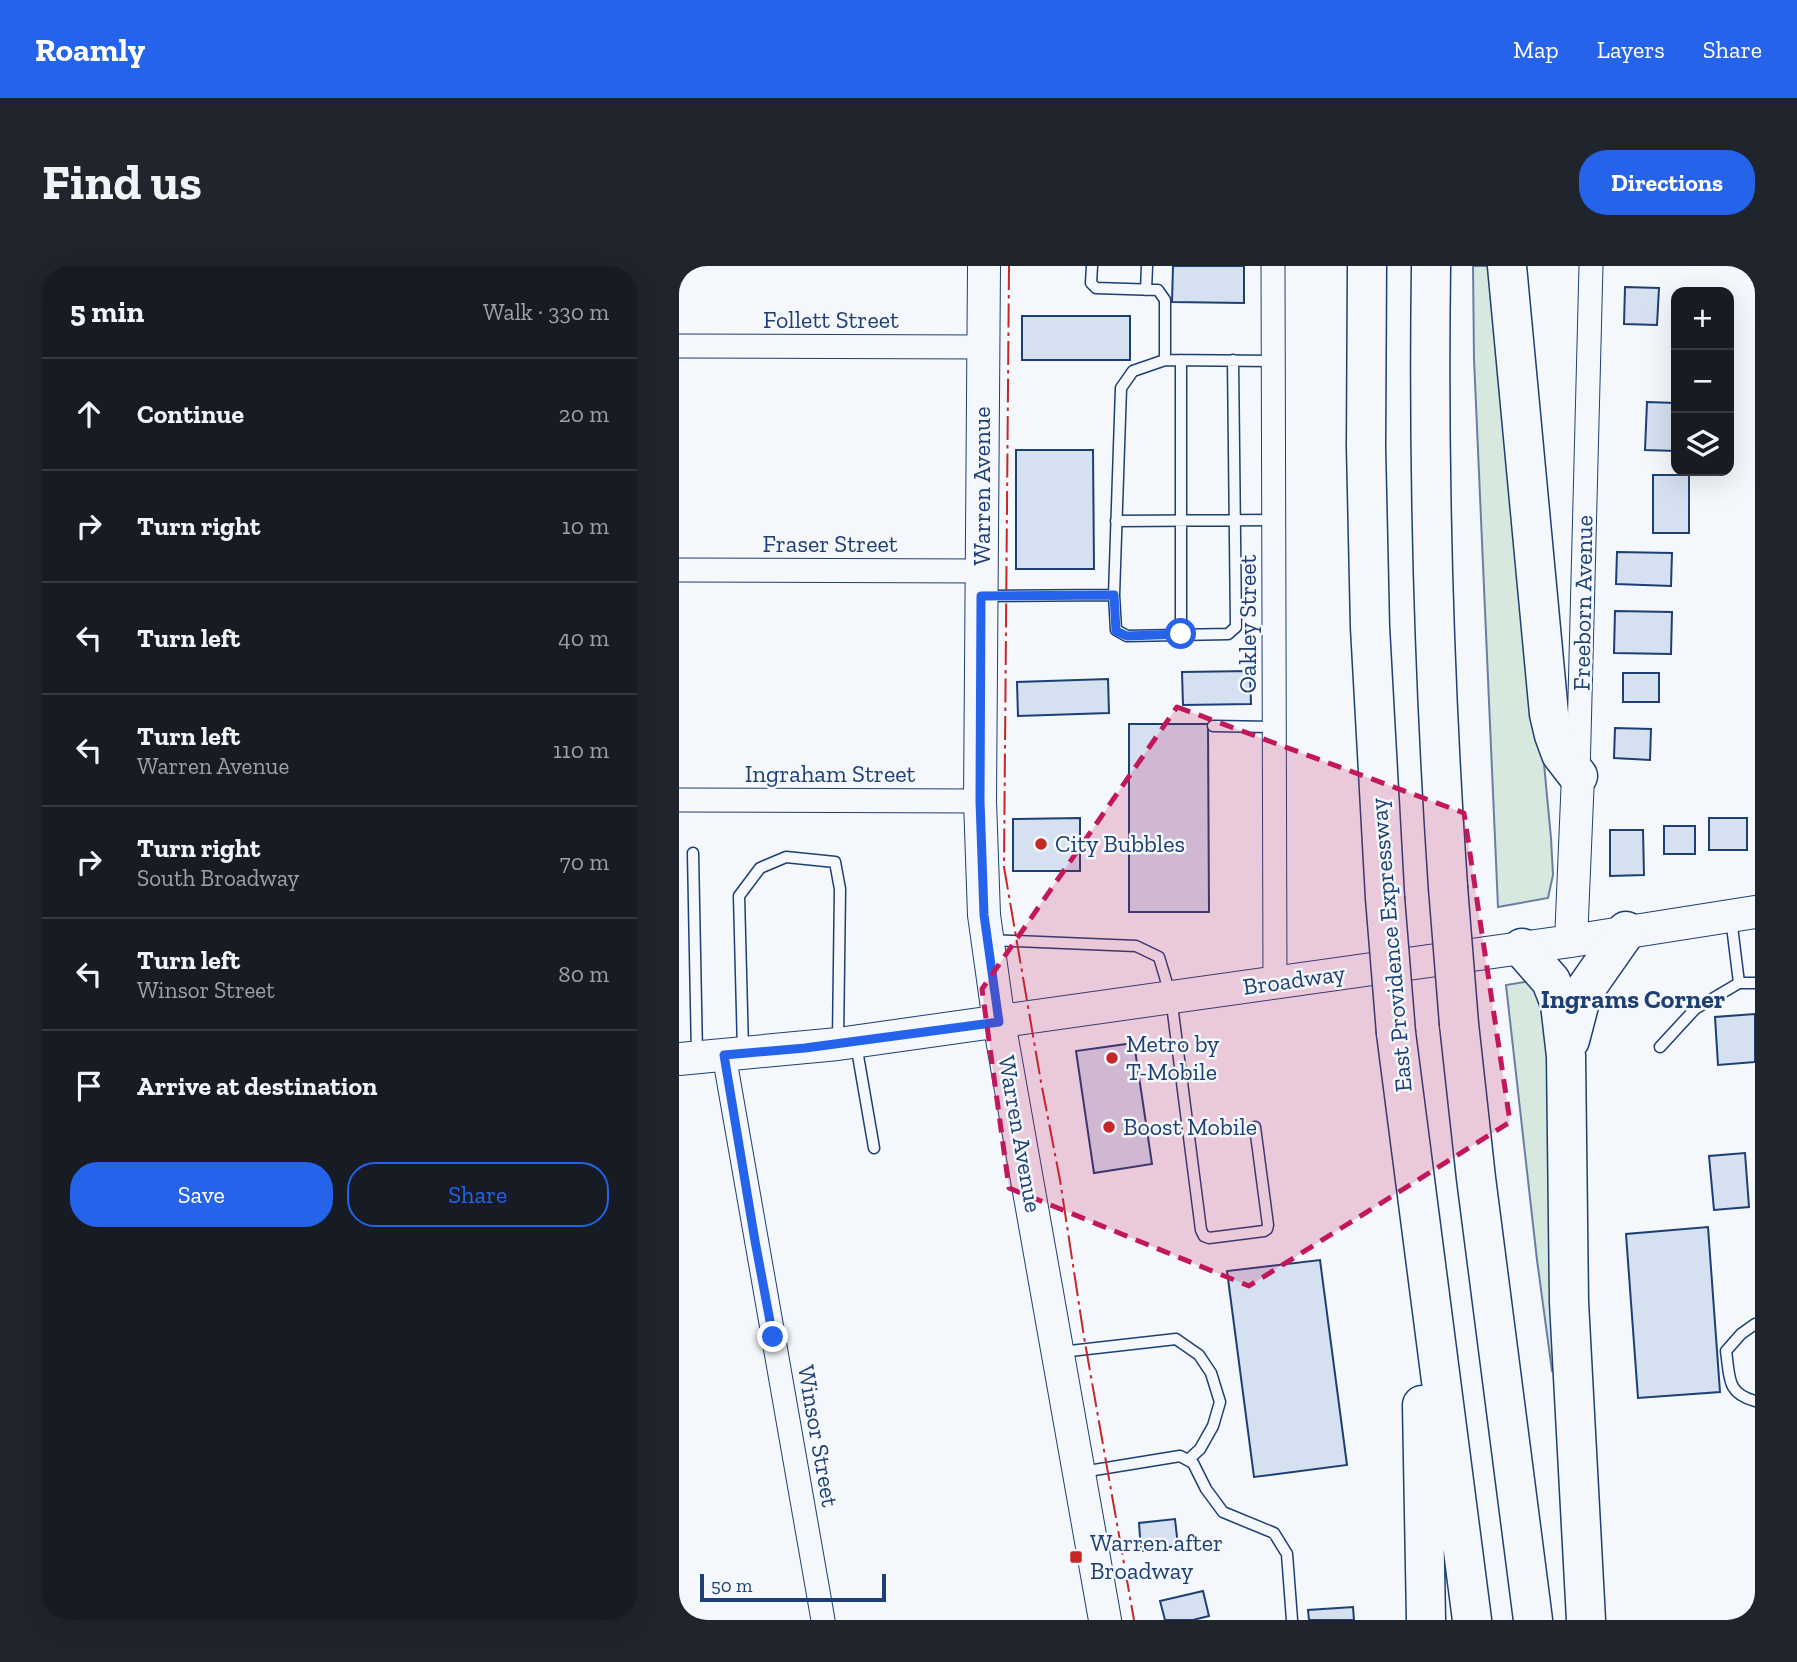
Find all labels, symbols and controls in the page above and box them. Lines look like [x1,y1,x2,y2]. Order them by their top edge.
text: Roamly [35,30,145,69]
text: Map [1513,35,1559,64]
text: Layers [1597,35,1665,64]
text: Share [1703,35,1762,64]
button: Directions [1579,150,1755,215]
text: Find us [42,153,202,212]
map controls [1671,287,1734,476]
button: + [1671,287,1734,350]
text: 5 min [70,294,144,330]
text: Walk · 330 m [483,298,609,326]
street label: Follett Street [763,305,899,334]
button: − [1671,350,1734,413]
icon: ahead [70,395,108,433]
text: Continue [137,398,244,430]
text: 20 m [559,400,609,428]
street label: Warren Avenue [967,407,996,565]
button: layers [1671,413,1734,476]
icon: right [70,507,108,545]
text: Turn right [137,510,260,542]
text: 10 m [562,512,609,540]
street label: Freeborn Avenue [1566,515,1599,691]
street label: Fraser Street [762,529,898,558]
street label: Oakley Street [1233,554,1262,694]
route start [1165,618,1196,649]
icon: left [70,619,108,657]
text: Turn left [137,622,240,654]
text: 40 m [558,624,609,652]
text: Turn left [137,720,240,752]
icon: left [70,731,108,769]
text: 110 m [553,736,609,764]
text: Warren Avenue [137,752,289,780]
street label: Ingraham Street [745,759,915,788]
street label: East Providence Expressway [1363,796,1418,1093]
place label: City Bubbles [1055,829,1185,858]
text: Turn right [137,832,260,864]
marker: City Bubbles [1033,836,1049,852]
icon: right [70,843,108,881]
text: 70 m [560,848,609,876]
text: South Broadway [137,864,299,892]
text: Turn left [137,944,240,976]
icon: left [70,955,108,993]
street label: Broadway [1241,958,1348,1001]
text: 80 m [558,960,609,988]
text: Winsor Street [137,976,275,1004]
district label: Ingrams Corner [1541,983,1725,1015]
place label: Metro by T-Mobile [1126,1029,1220,1086]
marker: Metro by T-Mobile [1104,1050,1120,1066]
street label: Warren Avenue [992,1053,1049,1215]
icon: arrive [70,1067,108,1105]
text: Arrive at destination [137,1070,377,1102]
place label: Boost Mobile [1123,1112,1257,1141]
marker: Boost Mobile [1101,1119,1117,1135]
button: Save [70,1162,333,1227]
button: Share [347,1162,609,1227]
route end [757,1321,788,1352]
street label: Winsor Street [792,1363,845,1509]
place label: Warren after Broadway [1090,1528,1223,1585]
marker: Warren after Broadway [1068,1549,1084,1565]
scale bar [700,1571,885,1603]
text: 50 m [711,1574,752,1597]

